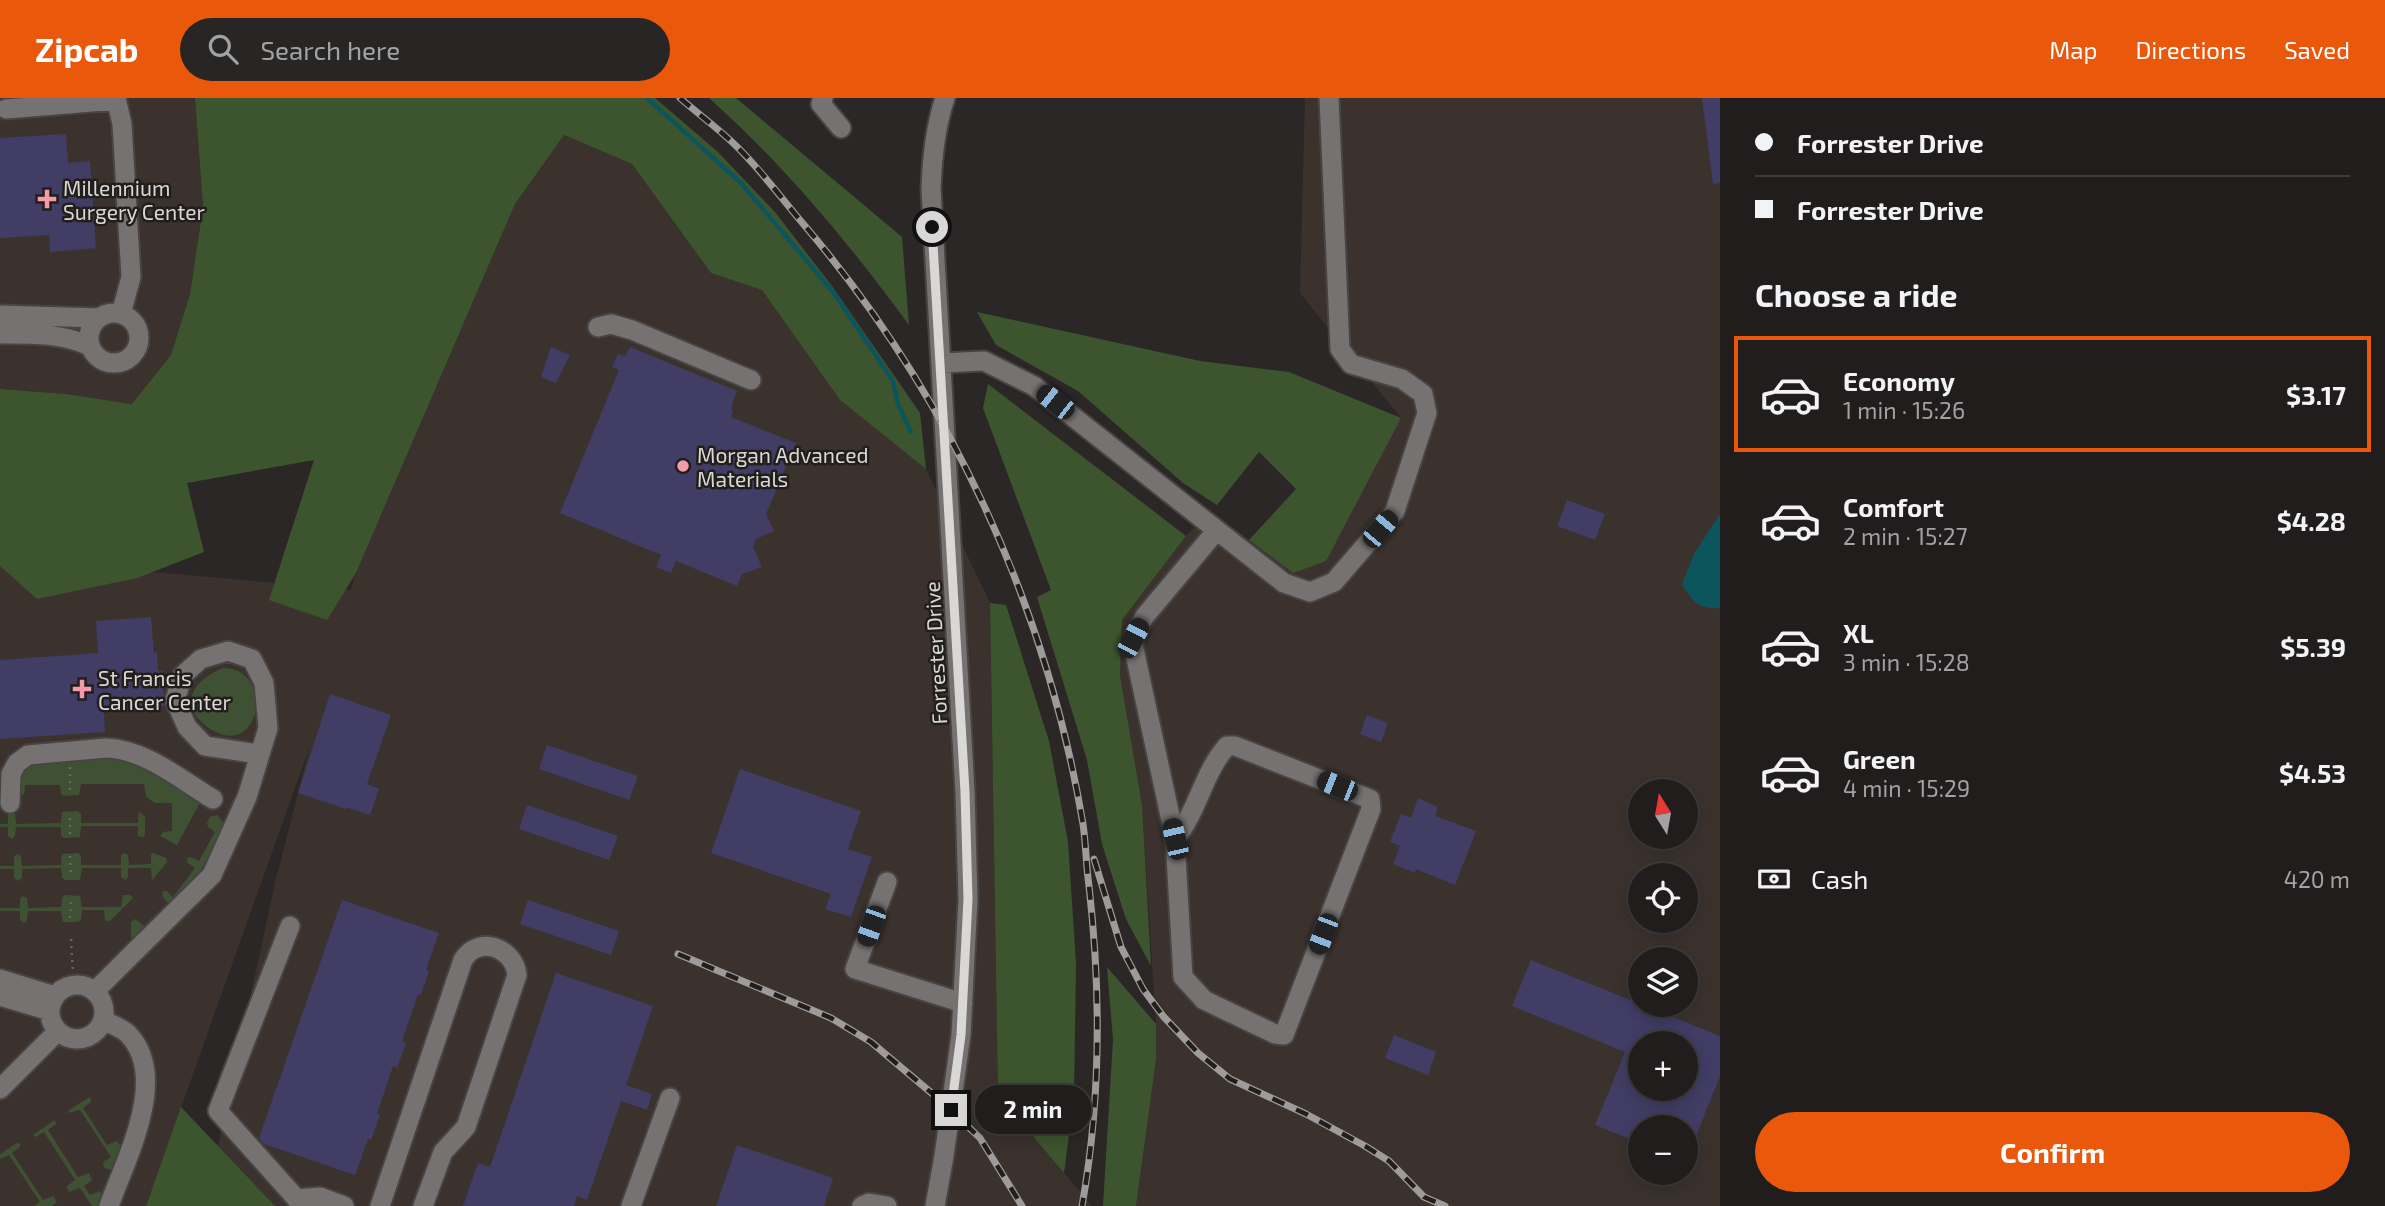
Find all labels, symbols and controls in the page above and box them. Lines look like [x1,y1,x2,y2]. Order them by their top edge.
search box [180,18,670,81]
text: Zipcab [35,29,138,69]
icon: search [204,30,242,68]
text: Search here [260,34,400,65]
text: Map [2049,35,2097,64]
text: Directions [2135,35,2246,64]
text: Saved [2284,35,2350,64]
text: Forrester Drive [1797,127,1984,158]
place label: Millennium Surgery Center [63,175,205,224]
marker: Millennium Surgery Center [37,189,57,209]
text: Forrester Drive [1797,194,1984,225]
route start [916,211,948,243]
text: Choose a ride [1755,275,1958,313]
icon: car [1759,363,1822,426]
text: Economy [1843,365,1955,396]
text: $3.17 [2286,379,2346,410]
car [1032,381,1079,423]
text: 1 min · 15:26 [1843,396,1965,424]
place label: Morgan Advanced Materials [697,442,868,491]
marker: Morgan Advanced Materials [675,458,691,474]
icon: car [1759,489,1822,552]
text: Comfort [1843,491,1944,522]
text: $4.28 [2277,505,2346,536]
car [1359,506,1402,552]
text: 2 min · 15:27 [1843,522,1968,550]
street label: Forrester Drive [919,581,951,725]
car [1114,615,1153,661]
icon: car [1759,615,1822,678]
text: XL [1843,617,1874,648]
text: $5.39 [2280,631,2346,662]
text: 3 min · 15:28 [1843,648,1970,676]
place label: St Francis Cancer Center [98,665,231,714]
marker: St Francis Cancer Center [72,679,92,699]
icon: car [1759,741,1822,804]
text: Green [1843,743,1916,774]
text: $4.53 [2279,757,2346,788]
car [1314,768,1361,804]
text: 4 min · 15:29 [1843,774,1970,802]
north arrow [1628,779,1698,849]
map controls [1628,779,1698,1185]
car [1161,816,1190,862]
icon: cash [1755,860,1793,898]
button: locate [1628,863,1698,933]
text: Cash [1811,863,1868,894]
text: 420 m [2284,865,2350,893]
car [854,903,889,949]
car [1306,911,1341,957]
button: layers [1628,947,1698,1017]
button: + [1628,1031,1698,1101]
callout: 2 min [976,1086,1091,1134]
route end [935,1094,967,1126]
text: 2 min [1004,1095,1062,1123]
button: Confirm [1755,1112,2350,1192]
button: − [1628,1115,1698,1185]

